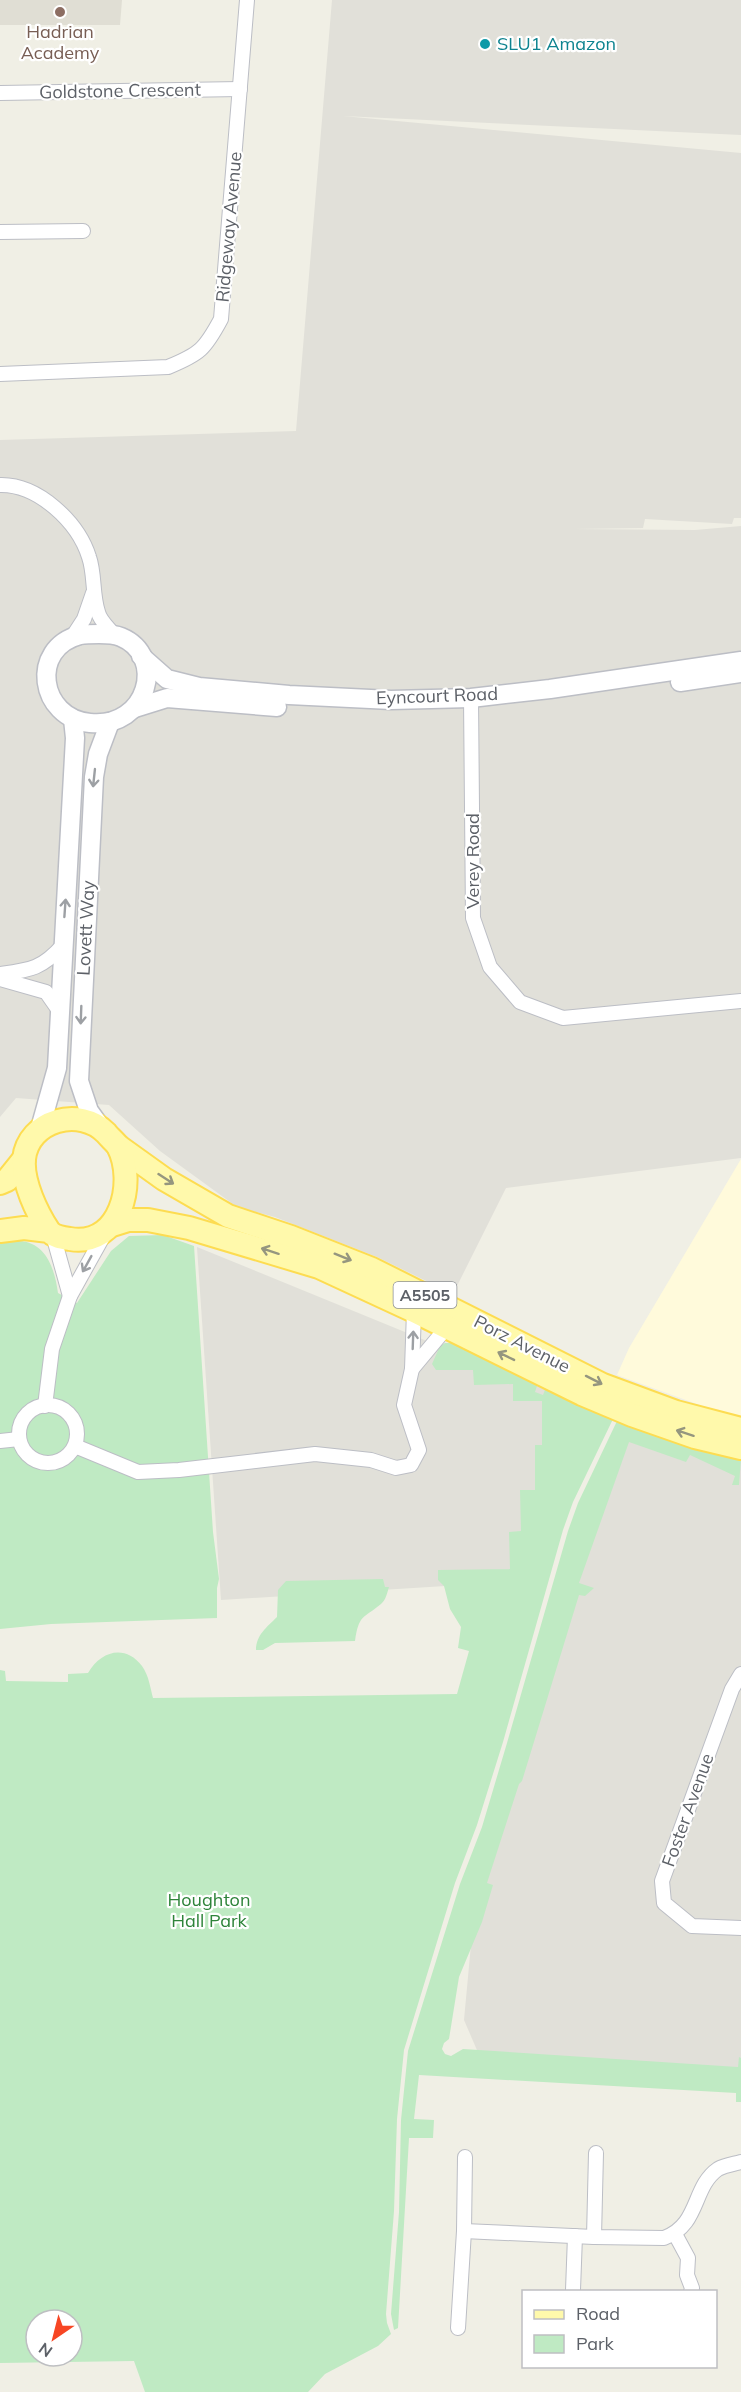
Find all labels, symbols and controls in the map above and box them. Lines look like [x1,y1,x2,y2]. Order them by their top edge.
marker: Hadrian Academy [53,5,67,19]
place label: Hadrian Academy [21,20,100,64]
place label: SLU1 Amazon [497,32,616,55]
marker: SLU1 Amazon [478,37,492,51]
street label: Goldstone Crescent [39,78,201,103]
street label: Ridgeway Avenue [210,151,247,303]
street label: Eyncourt Road [376,682,498,709]
one-way arrow [88,768,99,788]
street label: Verey Road [461,813,484,909]
street label: Lovett Way [72,879,100,976]
one-way arrow [60,899,71,919]
one-way arrow [76,1004,87,1024]
one-way arrow [157,1174,174,1186]
one-way arrow [261,1245,280,1256]
one-way arrow [334,1253,352,1264]
one-way arrow [81,1255,93,1272]
road number: A5505 [394,1282,456,1308]
street label: Porz Avenue [470,1309,574,1378]
one-way arrow [407,1330,419,1350]
one-way arrow [497,1350,515,1362]
one-way arrow [585,1374,602,1386]
one-way arrow [675,1427,694,1438]
street label: Foster Avenue [656,1750,719,1870]
park label: Houghton Hall Park [168,1888,250,1932]
legend [522,2290,717,2368]
text: Road [576,2302,620,2325]
north arrow [24,2308,84,2368]
text: Park [576,2332,615,2355]
text: N [35,2339,56,2362]

